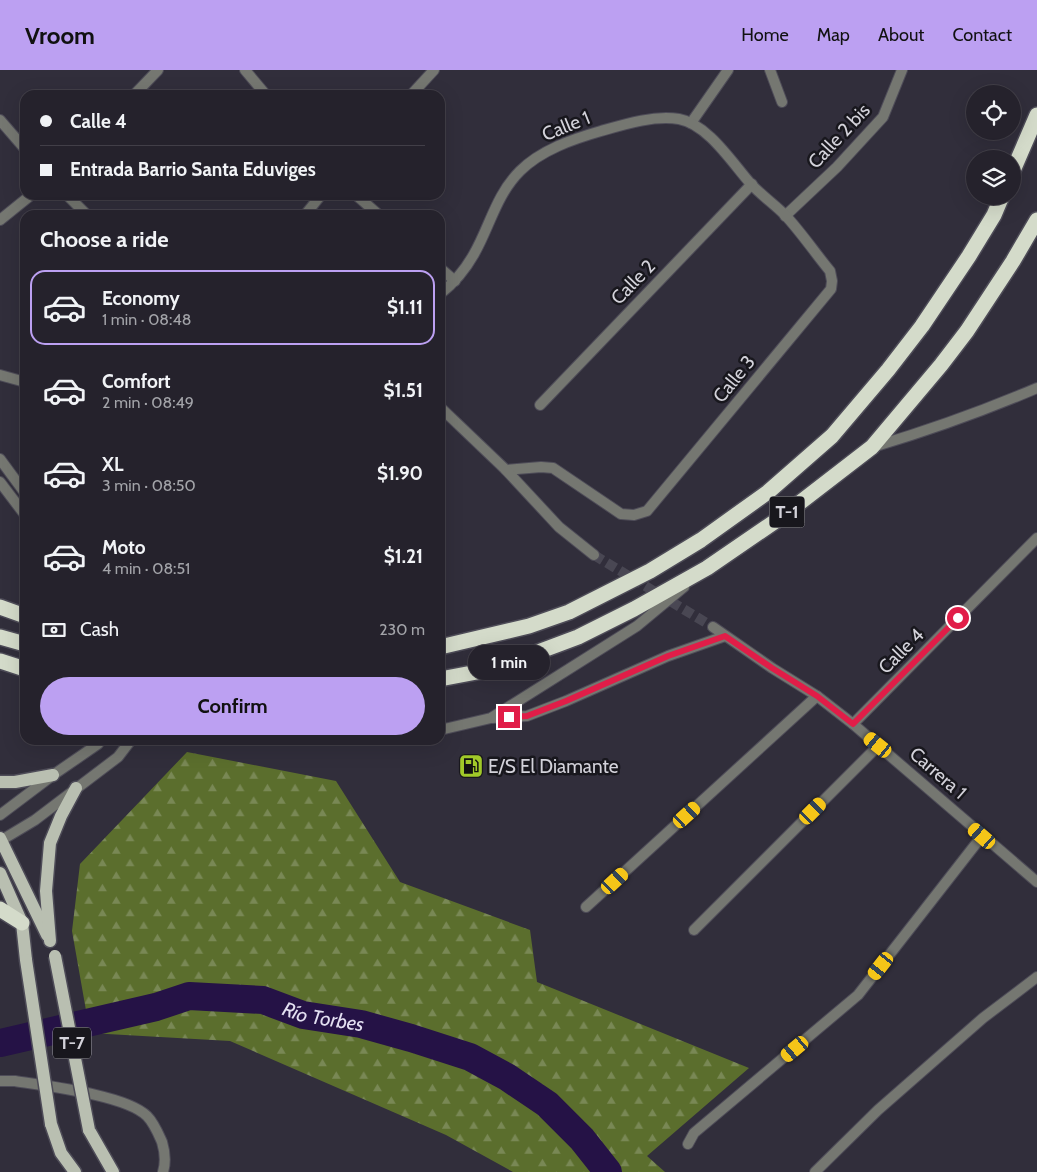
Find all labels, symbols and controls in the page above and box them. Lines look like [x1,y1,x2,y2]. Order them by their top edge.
text: Vroom [25,21,95,50]
text: Home [741,24,789,46]
text: Map [817,24,850,46]
text: About [878,24,924,46]
text: Contact [952,24,1012,46]
map controls [966,85,1021,205]
button: locate [966,85,1021,140]
street label: Calle 2 bis [803,99,875,173]
street label: Calle 1 [539,106,593,146]
text: Calle 4 [70,110,127,133]
button: layers [966,150,1021,205]
text: Entrada Barrio Santa Eduviges [70,158,316,181]
text: Choose a ride [40,226,169,253]
street label: Calle 2 [606,255,660,309]
icon: car [42,285,87,330]
text: Economy [102,287,180,310]
text: $1.11 [387,296,423,319]
text: 1 min · 08:48 [102,310,191,329]
street label: Calle 3 [708,351,760,407]
icon: car [42,368,87,413]
text: Comfort [102,370,171,393]
text: $1.51 [384,379,423,402]
text: 2 min · 08:49 [102,393,194,412]
icon: car [42,451,87,496]
text: XL [102,453,123,476]
text: $1.90 [377,462,423,485]
text: 3 min · 08:50 [102,476,196,495]
road number: T-1 [770,497,804,528]
icon: car [42,534,87,579]
text: Moto [102,536,146,559]
text: $1.21 [384,545,423,568]
text: 4 min · 08:51 [102,559,190,578]
route start [947,607,969,629]
icon: cash [40,616,68,644]
text: Cash [80,618,119,641]
text: 230 m [379,620,425,639]
street label: Calle 4 [874,624,928,678]
callout: 1 min [468,644,550,680]
text: 1 min [491,653,527,672]
button: Confirm [40,677,425,735]
route end [498,706,520,728]
car [861,730,894,760]
street label: Carrera 1 [905,742,971,804]
fuel station icon: E/S El Diamante [458,753,484,779]
place label: E/S El Diamante [488,755,619,778]
car [797,795,828,827]
car [670,799,703,831]
car [965,820,998,852]
car [598,865,631,897]
car [865,950,896,982]
water label: Río Torbes [279,996,366,1036]
road number: T-7 [53,1028,91,1058]
car [778,1034,811,1064]

